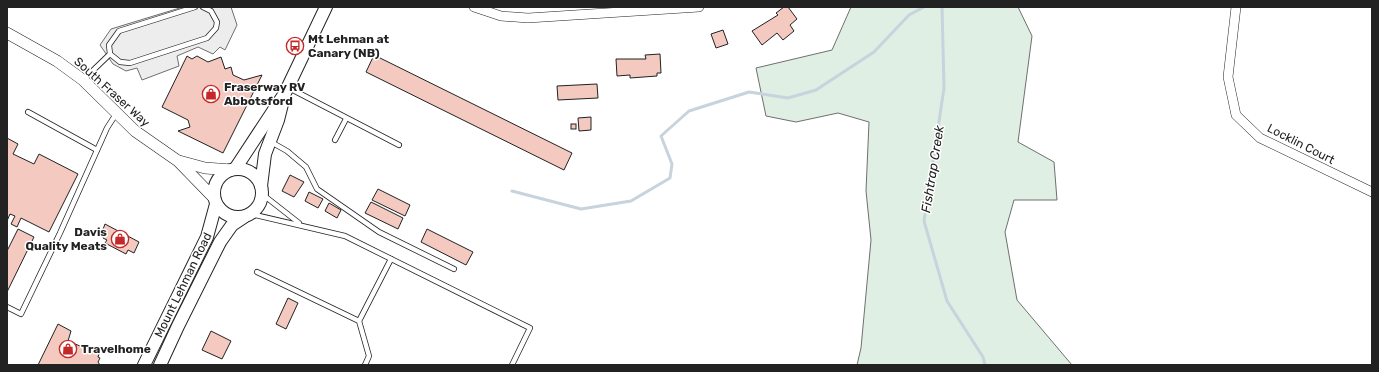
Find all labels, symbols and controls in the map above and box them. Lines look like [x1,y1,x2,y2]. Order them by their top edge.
place label: Mt Lehman at Canary (NB) [308,32,390,60]
bus stop icon: Mt Lehman at Canary (NB) [285,36,305,56]
street label: South Fraser Way [71,54,153,130]
place label: Fraserway RV Abbotsford [224,80,306,108]
shop icon: Fraserway RV Abbotsford [201,84,221,104]
street label: Locklin Court [1265,121,1337,167]
water label: Fishtrap Creek [918,124,947,214]
place label: Davis Quality Meats [25,225,107,253]
shop icon: Davis Quality Meats [110,229,130,249]
street label: Mount Lehman Road [151,230,215,340]
shop icon: Travelhome [58,339,78,359]
place label: Travelhome [81,342,151,356]

